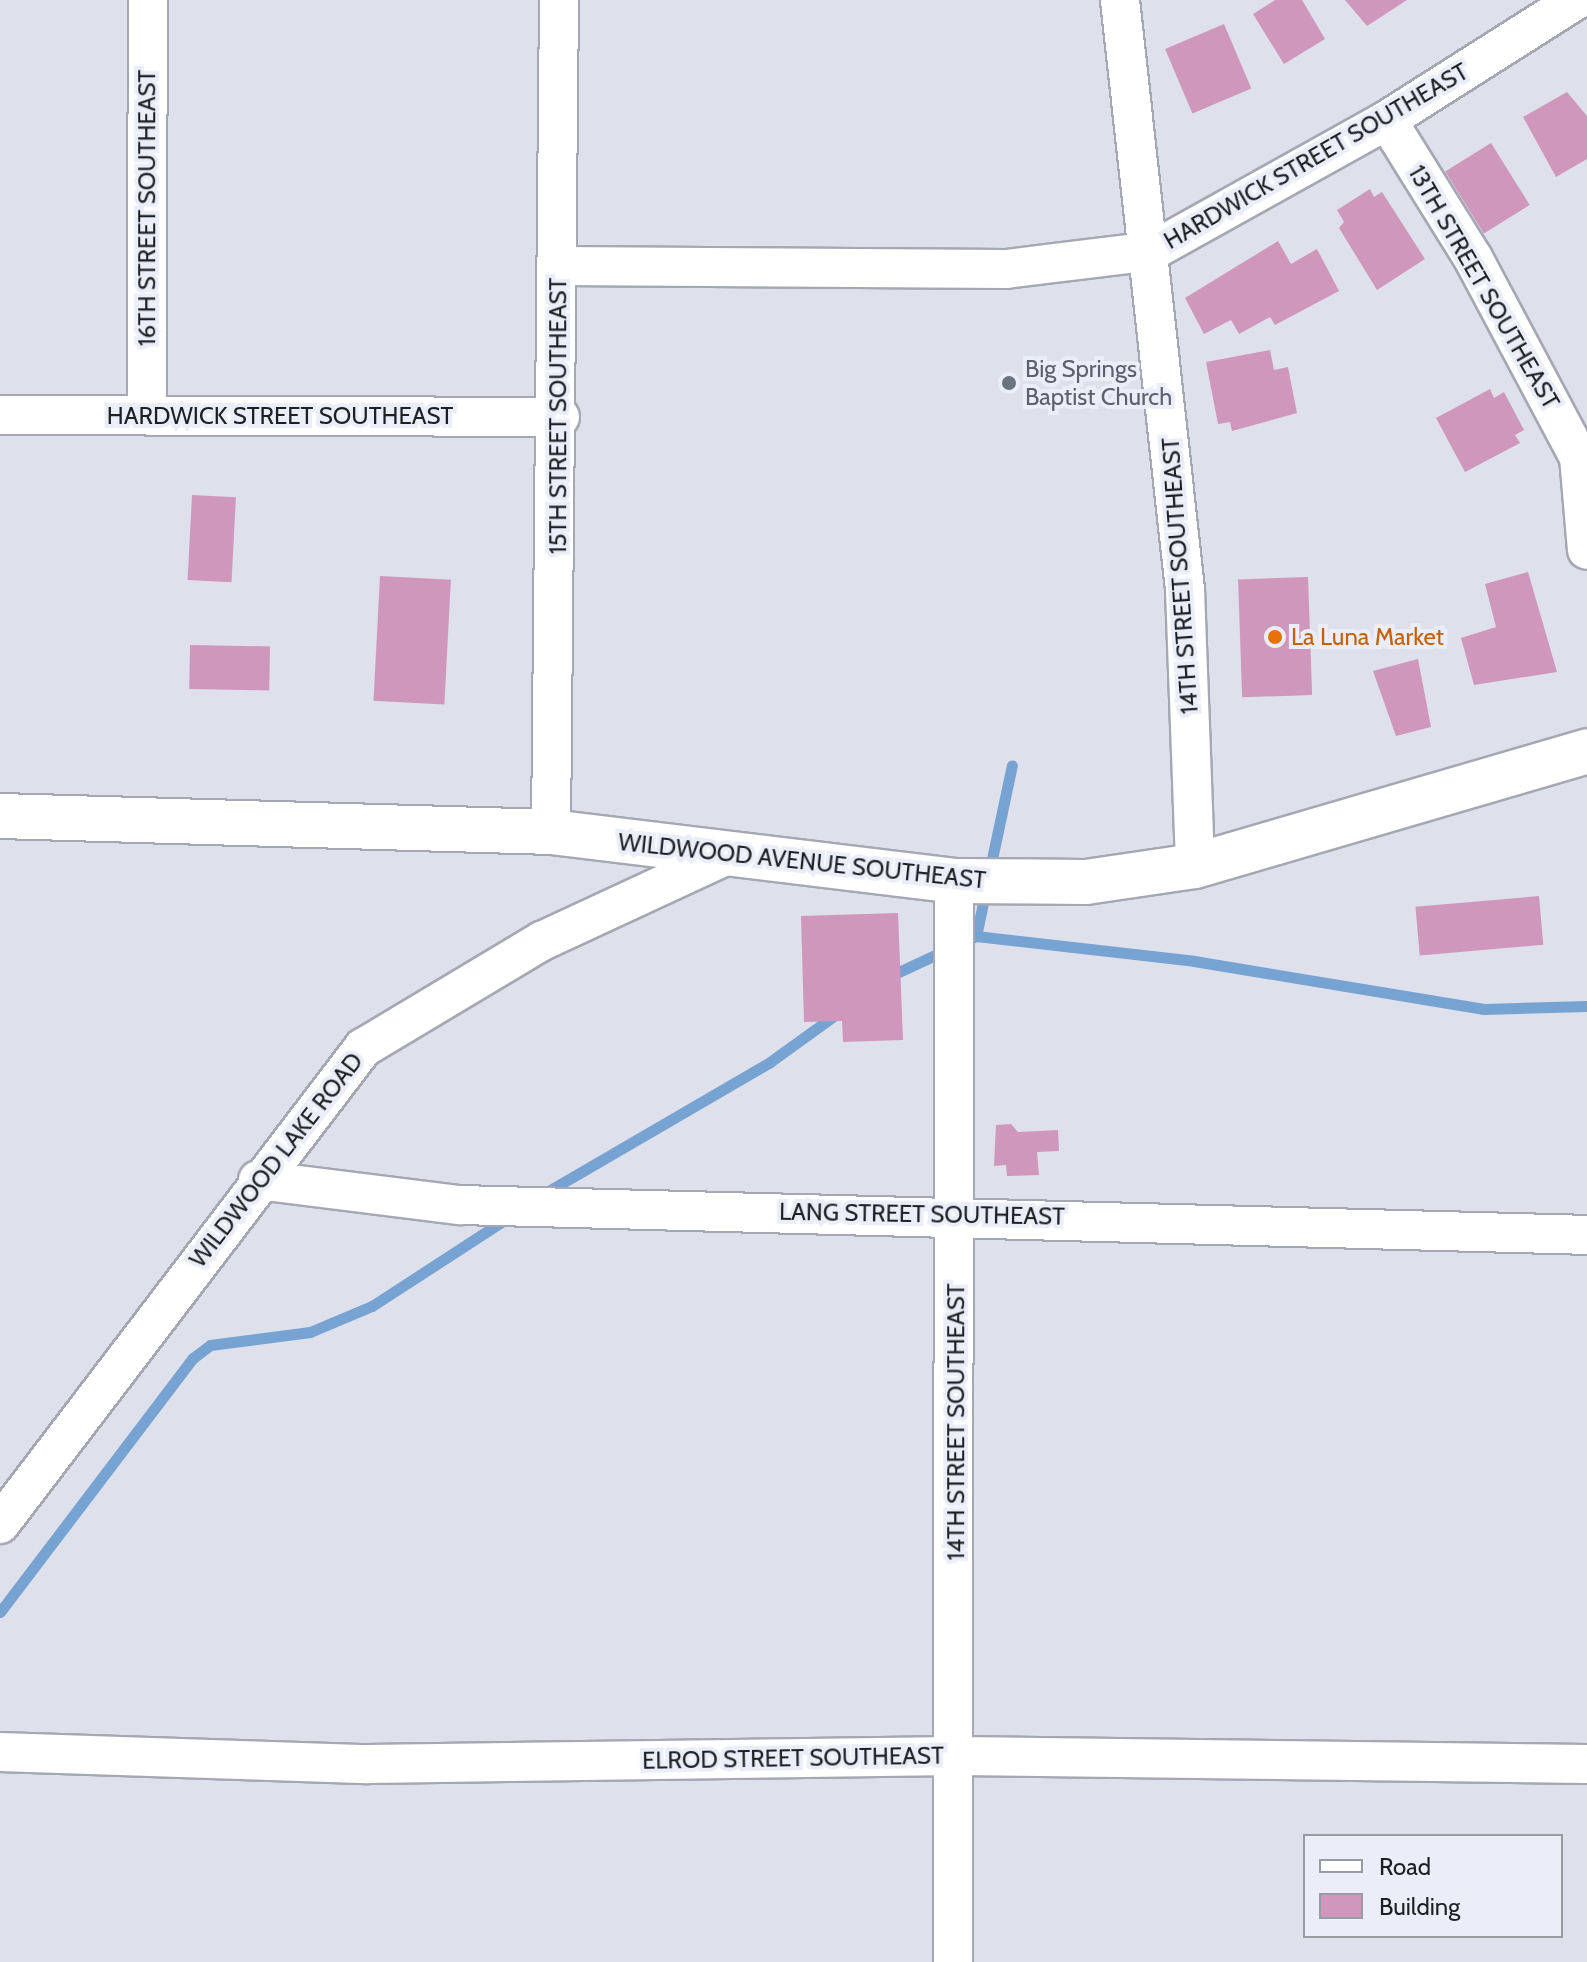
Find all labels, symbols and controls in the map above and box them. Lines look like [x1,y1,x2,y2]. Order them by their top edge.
street label: HARDWICK STREET SOUTHEAST [1159,57,1473,255]
street label: 16TH STREET SOUTHEAST [133,70,161,346]
street label: 13TH STREET SOUTHEAST [1402,160,1566,414]
street label: 15TH STREET SOUTHEAST [544,278,572,554]
place label: Big Springs Baptist Church [1025,355,1172,411]
marker: Big Springs Baptist Church [1000,374,1018,392]
street label: HARDWICK STREET SOUTHEAST [107,402,453,430]
street label: 14TH STREET SOUTHEAST [1156,437,1204,715]
place label: La Luna Market [1291,623,1444,651]
marker: La Luna Market [1266,628,1284,646]
street label: WILDWOOD AVENUE SOUTHEAST [617,827,987,895]
street label: WILDWOOD LAKE ROAD [183,1047,369,1273]
street label: LANG STREET SOUTHEAST [779,1197,1065,1231]
street label: 14TH STREET SOUTHEAST [942,1284,970,1560]
street label: ELROD STREET SOUTHEAST [642,1741,944,1775]
legend [1303,1834,1563,1938]
text: Road [1379,1852,1431,1881]
text: Building [1379,1892,1460,1921]

